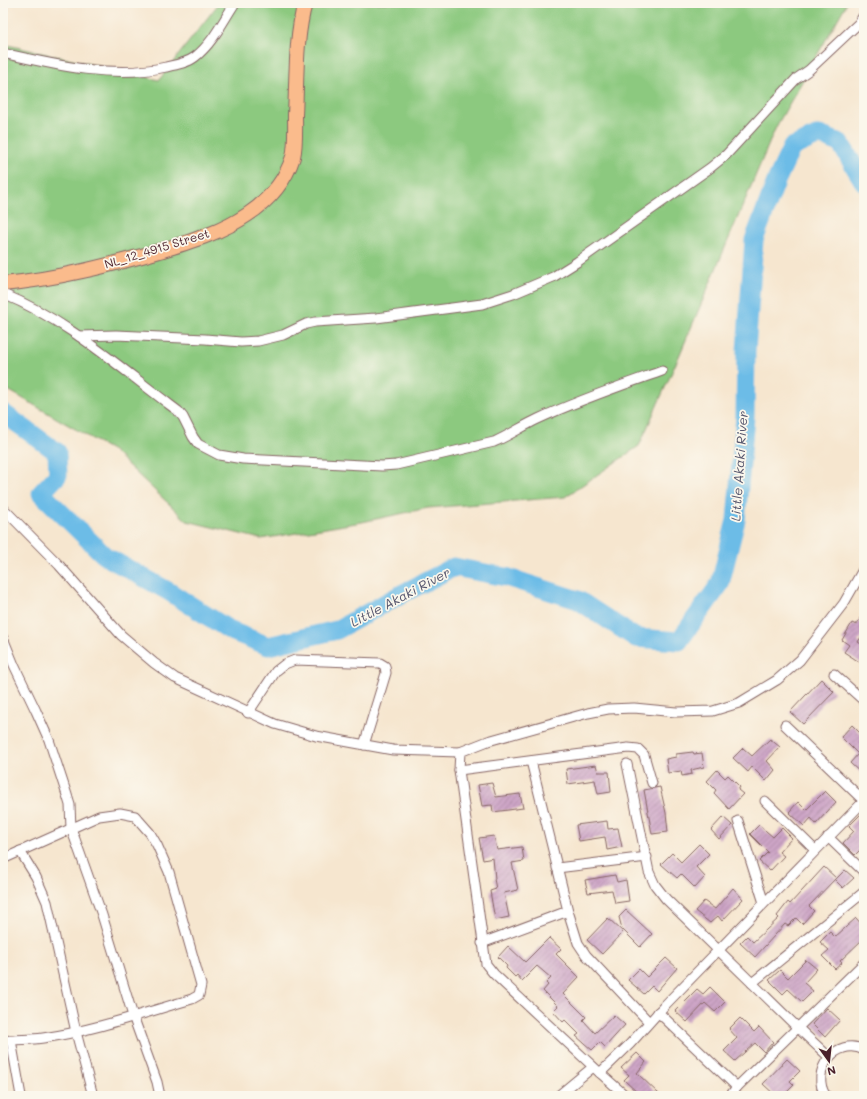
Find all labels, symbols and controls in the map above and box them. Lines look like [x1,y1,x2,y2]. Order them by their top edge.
street label: NL_12_4915 Street [102,224,211,272]
water label: Little Akaki River [726,410,751,522]
water label: Little Akaki River [347,563,453,630]
north arrow [809,1041,849,1081]
text: N [826,1063,838,1079]

